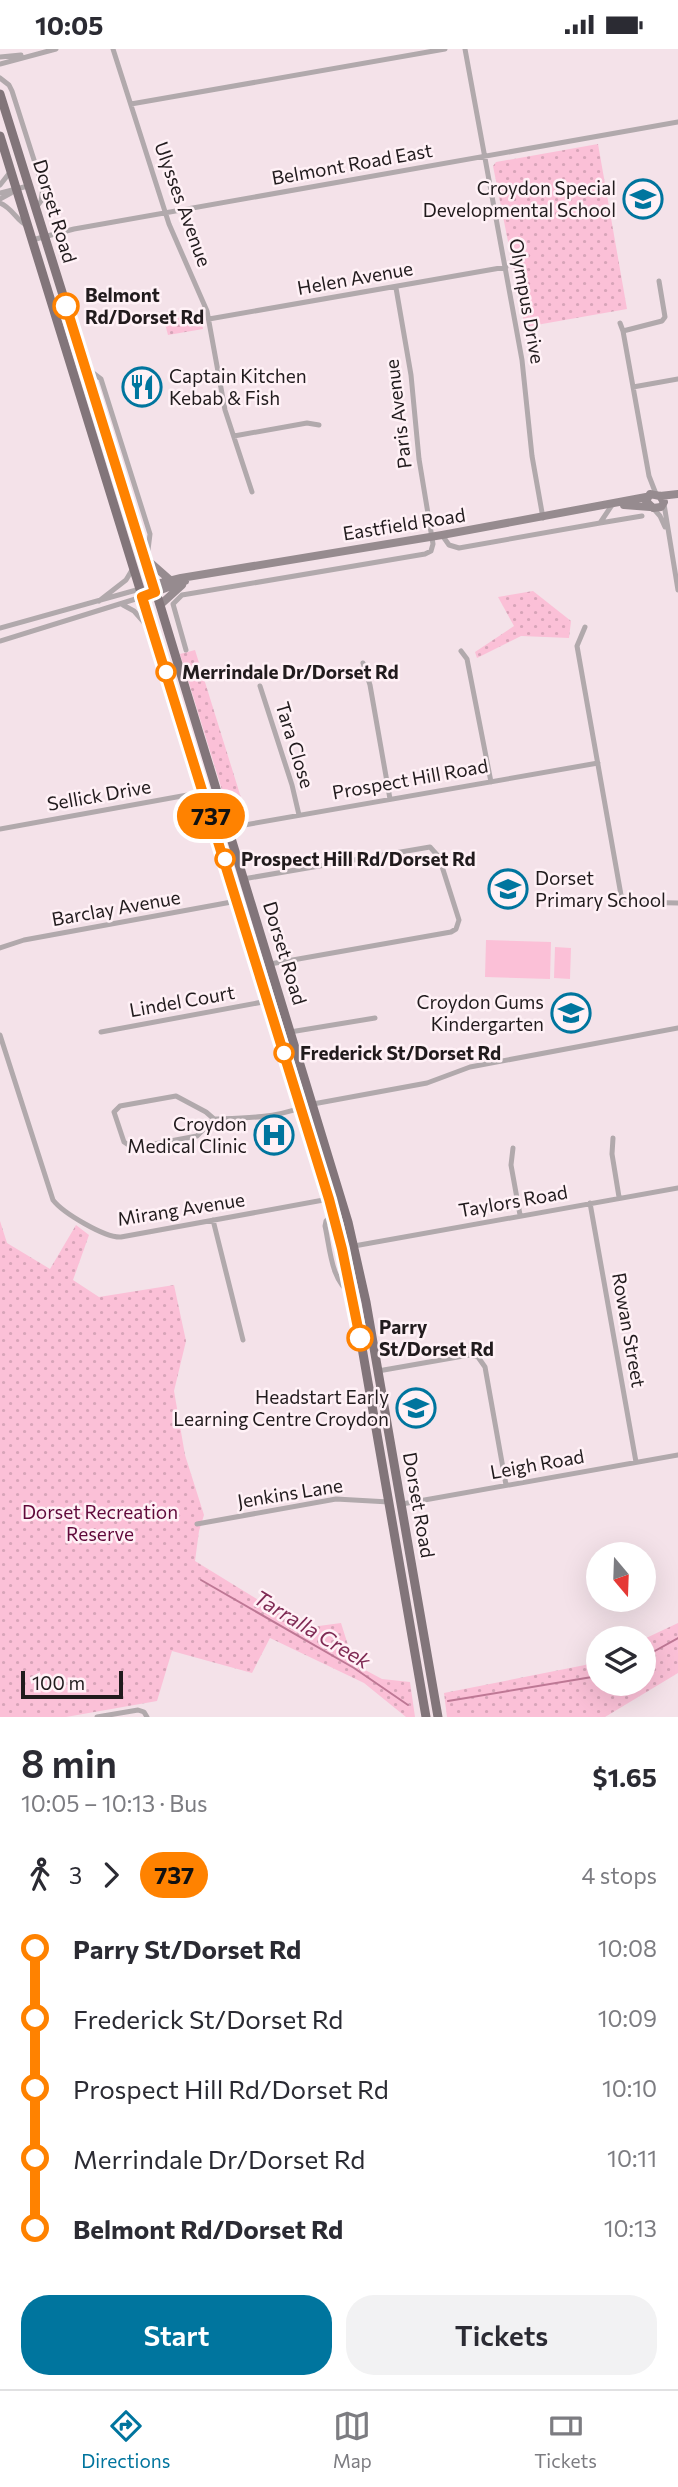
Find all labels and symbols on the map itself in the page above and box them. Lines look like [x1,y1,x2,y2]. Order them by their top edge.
street label: Ulysses Avenue [150,138,217,269]
street label: Belmont Road East [270,138,434,189]
street label: Dorset Road [29,156,82,265]
place label: Croydon Special Developmental School [423,176,616,221]
school or university icon: Croydon Special Developmental School [622,178,664,220]
street label: Olympus Drive [505,236,550,365]
street label: Helen Avenue [295,256,415,299]
place label: Belmont Rd/Dorset Rd [85,283,204,328]
marker: Belmont Rd/Dorset Rd [53,293,79,319]
street label: Paris Avenue [379,358,416,470]
place label: Captain Kitchen Kebab & Fish [169,364,307,409]
restaurant icon: Captain Kitchen Kebab & Fish [121,366,163,408]
street label: Eastfield Road [341,502,467,545]
place label: Merrindale Dr/Dorset Rd [182,660,399,683]
marker: Merrindale Dr/Dorset Rd [156,662,176,682]
street label: Tara Close [271,699,320,791]
street label: Prospect Hill Road [330,753,490,804]
street label: Sellick Drive [45,774,153,815]
line badge: 737 [171,793,251,839]
place label: Prospect Hill Rd/Dorset Rd [241,847,476,870]
marker: Prospect Hill Rd/Dorset Rd [215,849,235,869]
place label: Dorset Primary School [535,866,666,911]
school or university icon: Dorset Primary School [487,868,529,910]
street label: Barclay Avenue [50,885,182,930]
street label: Dorset Road [259,898,312,1007]
street label: Lindel Court [127,980,237,1021]
place label: Croydon Gums Kindergarten [417,990,544,1035]
school or university icon: Croydon Gums Kindergarten [550,992,592,1034]
place label: Frederick St/Dorset Rd [300,1041,501,1064]
marker: Frederick St/Dorset Rd [274,1043,294,1063]
place label: Croydon Medical Clinic [127,1112,247,1157]
hospital icon: Croydon Medical Clinic [253,1114,295,1156]
street label: Taylors Road [457,1180,569,1221]
street label: Mirang Avenue [116,1187,246,1230]
street label: Rowan Street [608,1271,651,1389]
place label: Parry St/Dorset Rd [379,1315,494,1360]
marker: Parry St/Dorset Rd [347,1325,373,1351]
place label: Headstart Early Learning Centre Croydon [173,1385,389,1430]
school or university icon: Headstart Early Learning Centre Croydon [395,1387,437,1429]
street label: Leigh Road [488,1444,586,1483]
street label: Dorset Road [399,1450,440,1560]
street label: Jenkins Lane [236,1473,344,1512]
park label: Dorset Recreation Reserve [22,1500,178,1545]
north arrow [586,1542,656,1612]
water label: Tarralla Creek [250,1584,376,1674]
scale bar [21,1668,122,1700]

